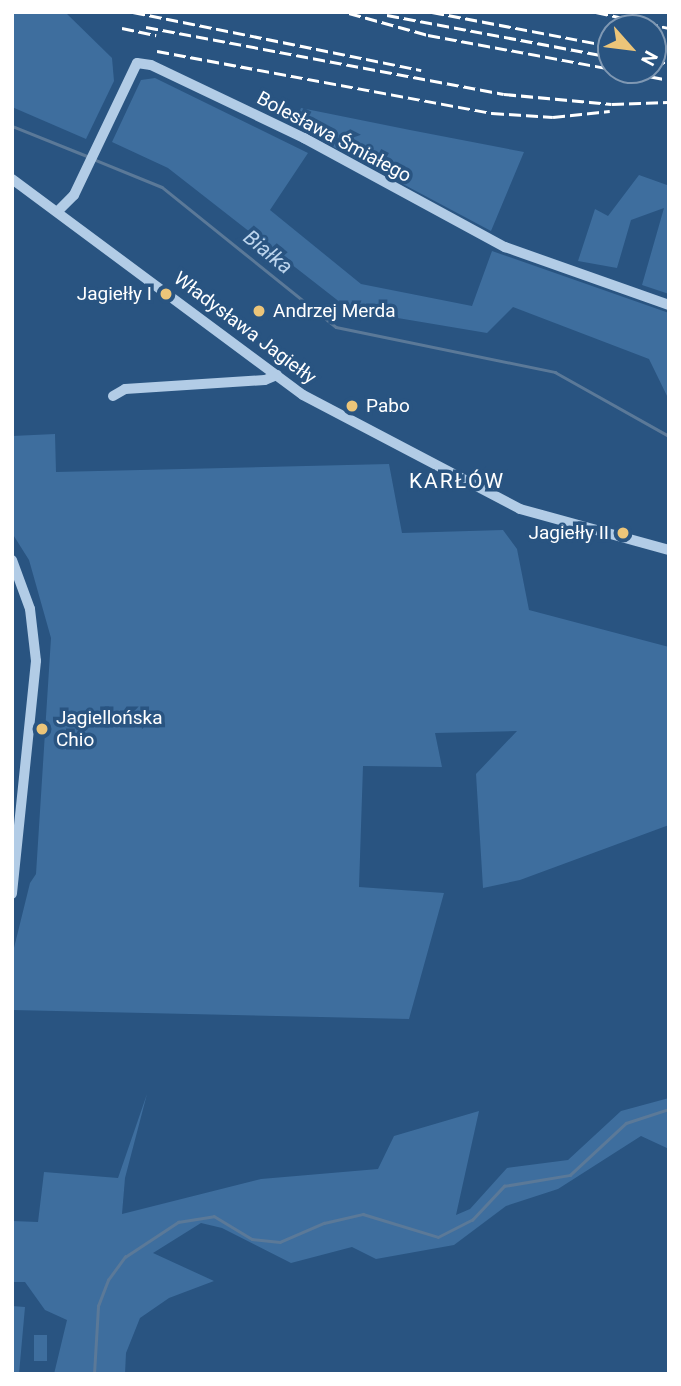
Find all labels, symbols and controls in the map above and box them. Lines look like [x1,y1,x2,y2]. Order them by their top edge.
north arrow [597,14,667,84]
text: N [636,47,663,69]
street label: Bolesława Śmiałego [253,87,415,187]
water label: Białka [238,225,298,279]
street label: Władysława Jagiełły [169,267,321,389]
place label: Jagiełły I [77,283,152,305]
marker: Jagiełły I [158,286,174,302]
place label: Andrzej Merda [273,300,396,322]
marker: Andrzej Merda [251,303,267,319]
place label: Pabo [366,395,410,417]
marker: Pabo [344,398,360,414]
district label: KARŁÓW [410,468,504,494]
place label: Jagiełły II [529,522,609,544]
marker: Jagiełły II [615,525,631,541]
place label: Jagiellońska Chio [56,707,163,751]
marker: Jagiellońska Chio [34,721,50,737]

